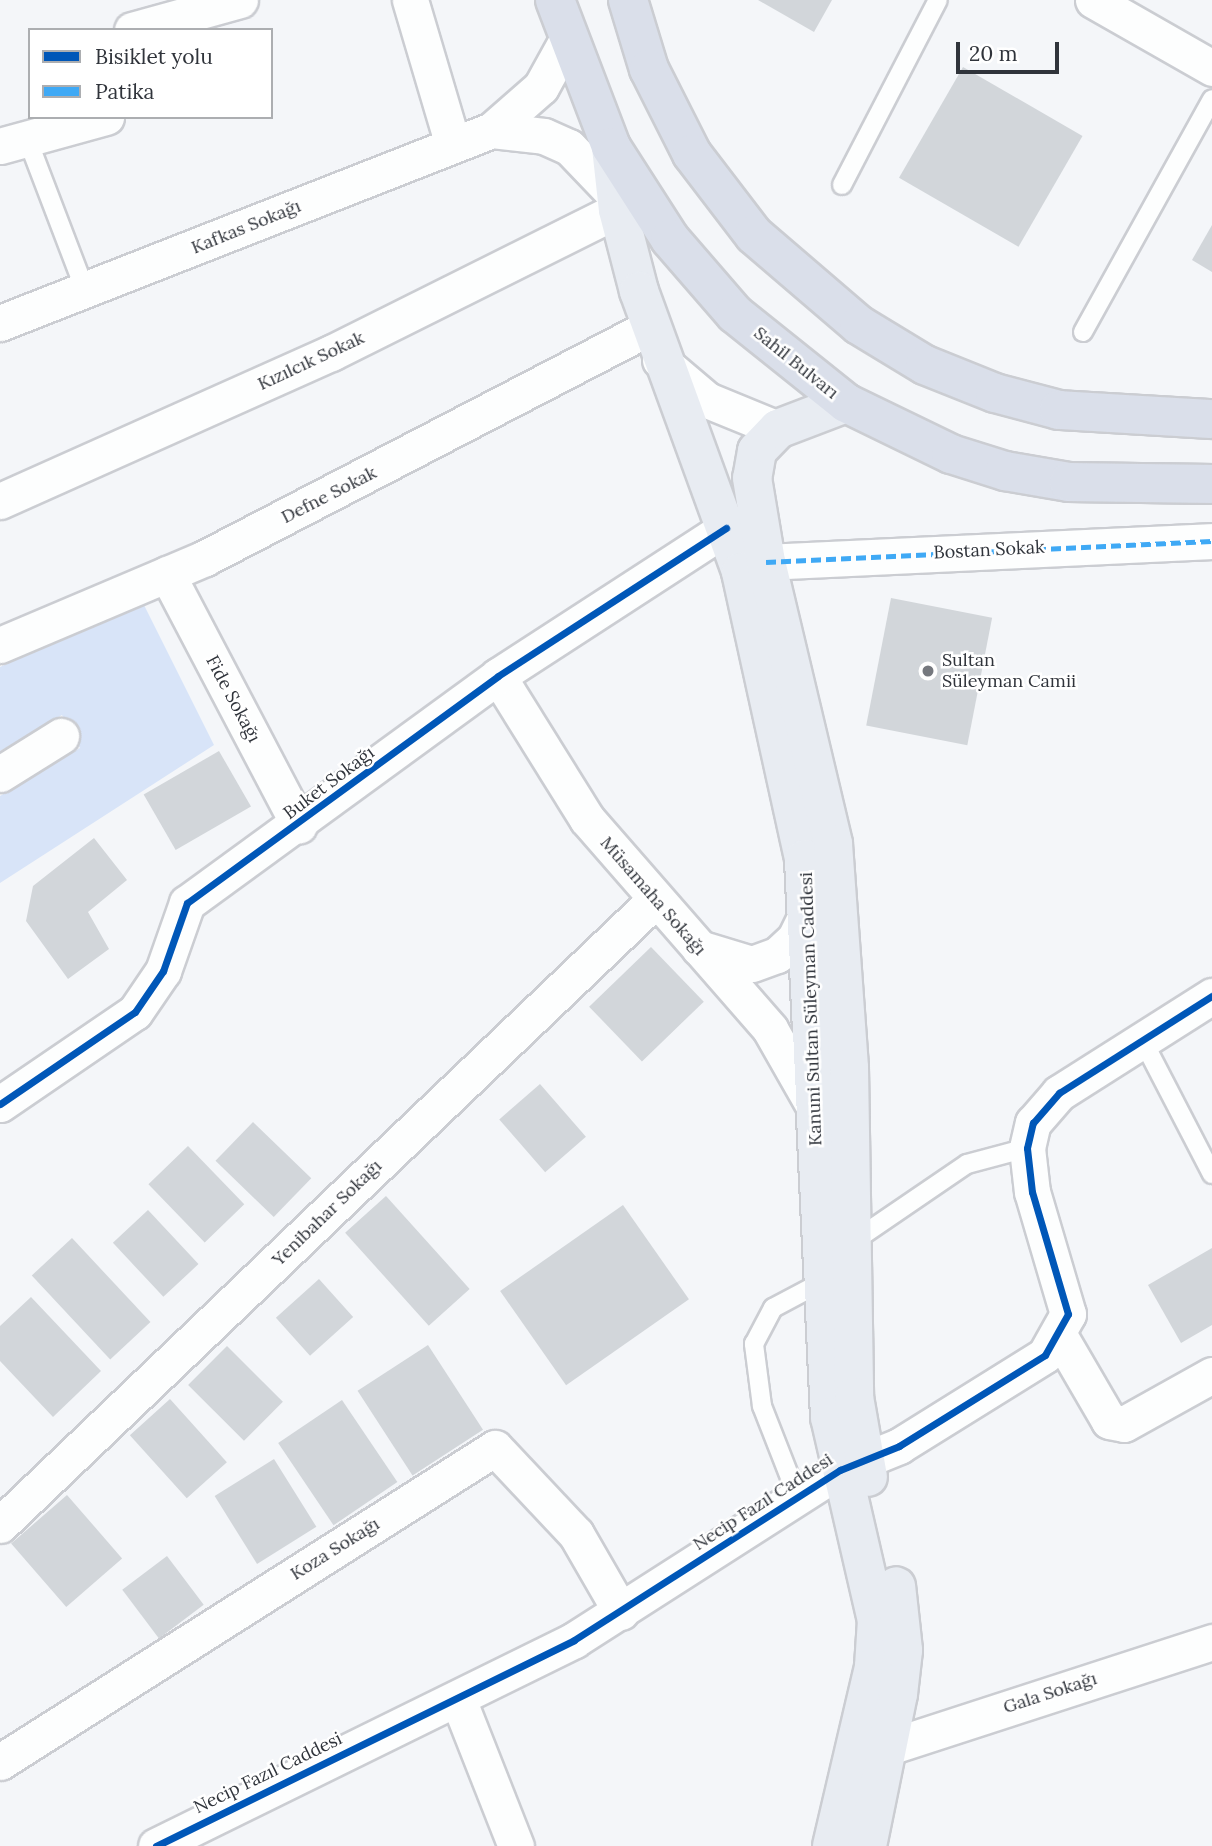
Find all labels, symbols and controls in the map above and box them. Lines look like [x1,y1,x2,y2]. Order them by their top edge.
legend [28,28,273,119]
scale bar [960,28,1063,72]
text: 20 m [969,40,1018,67]
text: Bisiklet yolu [95,43,213,70]
text: Patika [95,78,154,105]
street label: Kafkas Sokağı [188,195,304,259]
street label: Sahil Bulvarı [749,322,843,404]
street label: Kızılcık Sokak [254,327,368,395]
street label: Defne Sokak [278,462,380,528]
street label: Bostan Sokak [933,536,1045,564]
place label: Sultan Süleyman Camii [942,650,1076,692]
street label: Fide Sokağı [201,652,265,746]
marker: Sultan Süleyman Camii [920,663,936,679]
street label: Buket Sokağı [279,742,379,824]
street label: Müsamaha Sokağı [596,832,710,960]
street label: Kanuni Sultan Süleyman Caddesi [795,872,827,1146]
street label: Yenibahar Sokağı [268,1155,386,1271]
street label: Necip Fazıl Caddesi [689,1449,837,1555]
street label: Koza Sokağı [286,1513,384,1585]
street label: Gala Sokağı [1001,1668,1099,1718]
street label: Necip Fazıl Caddesi [190,1728,346,1818]

